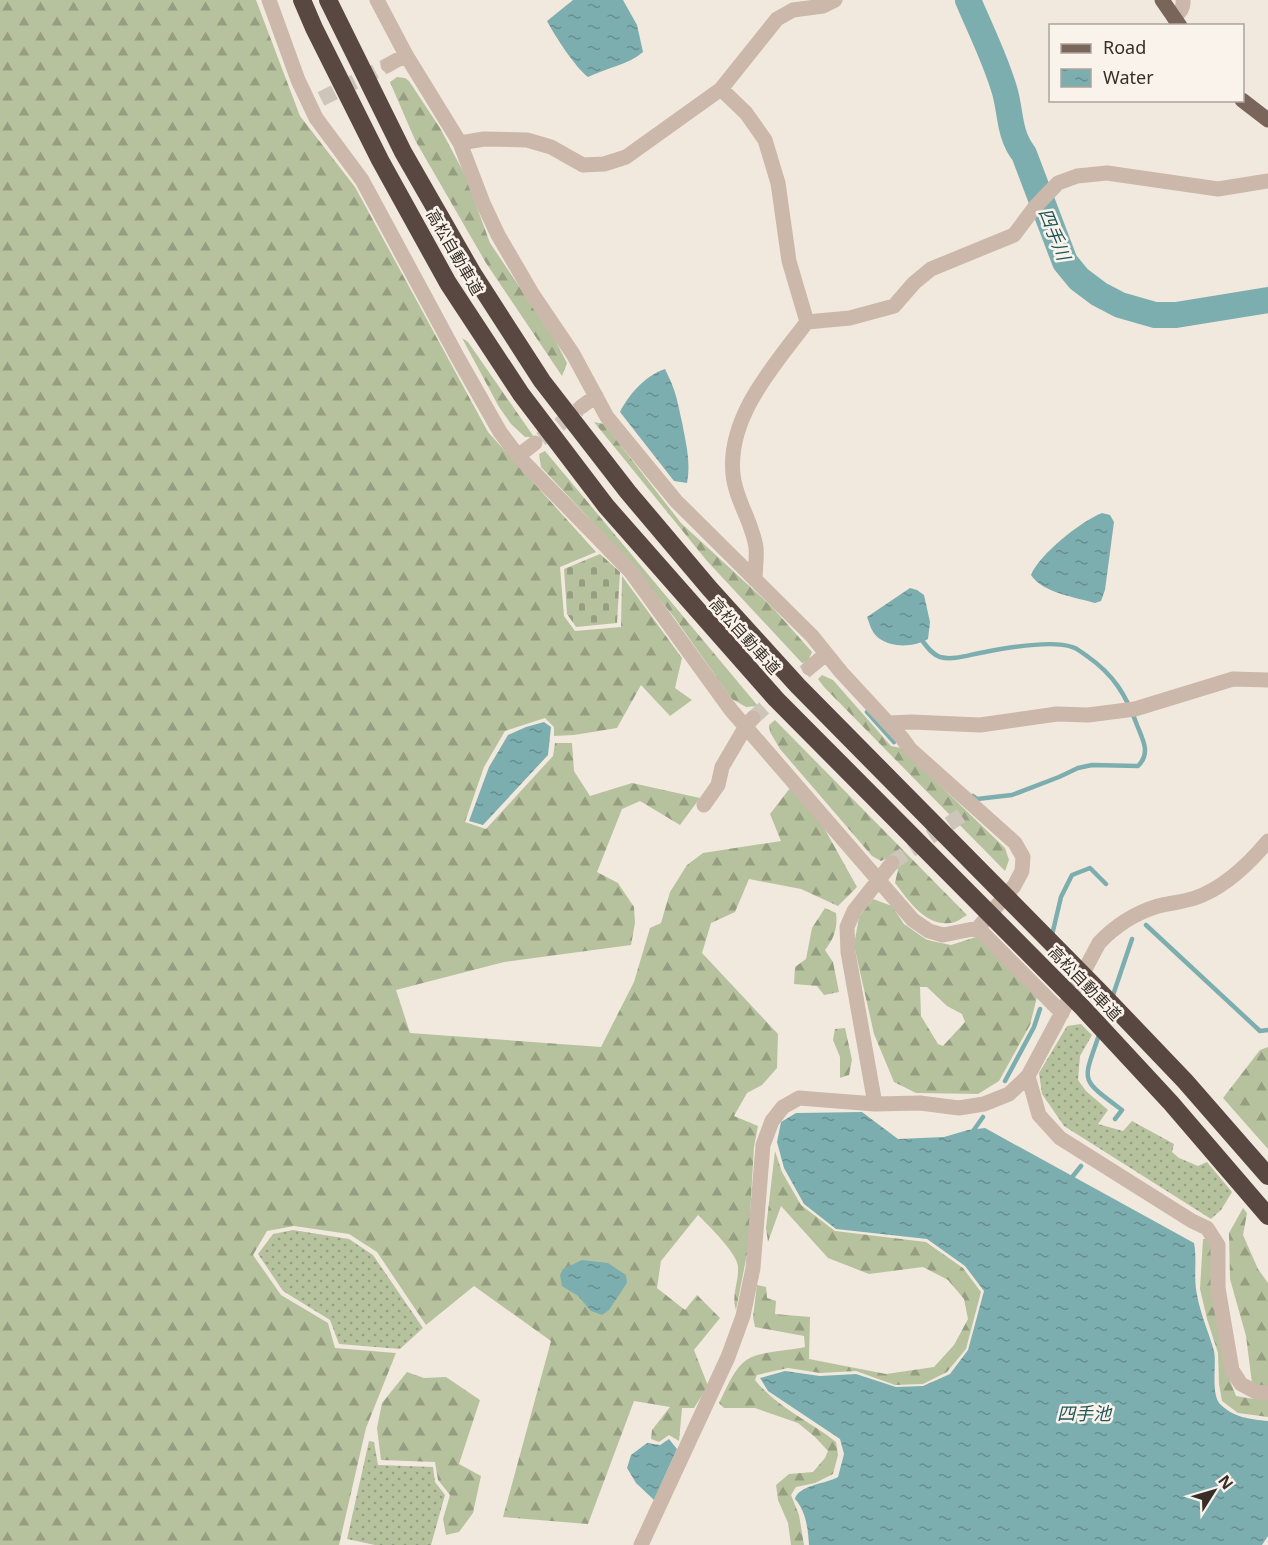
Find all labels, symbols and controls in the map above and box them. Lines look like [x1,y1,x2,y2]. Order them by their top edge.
legend [1049,24,1244,102]
text: Road [1103,35,1146,59]
text: Water [1103,65,1154,89]
water label: 四手川 [1034,204,1077,265]
street label: 高松自動車道 [421,205,489,299]
street label: 高松自動車道 [705,593,785,679]
street label: 高松自動車道 [1044,941,1126,1025]
water label: 四手池 [1057,1401,1113,1425]
north arrow [1184,1461,1244,1521]
text: N [1213,1470,1239,1494]

